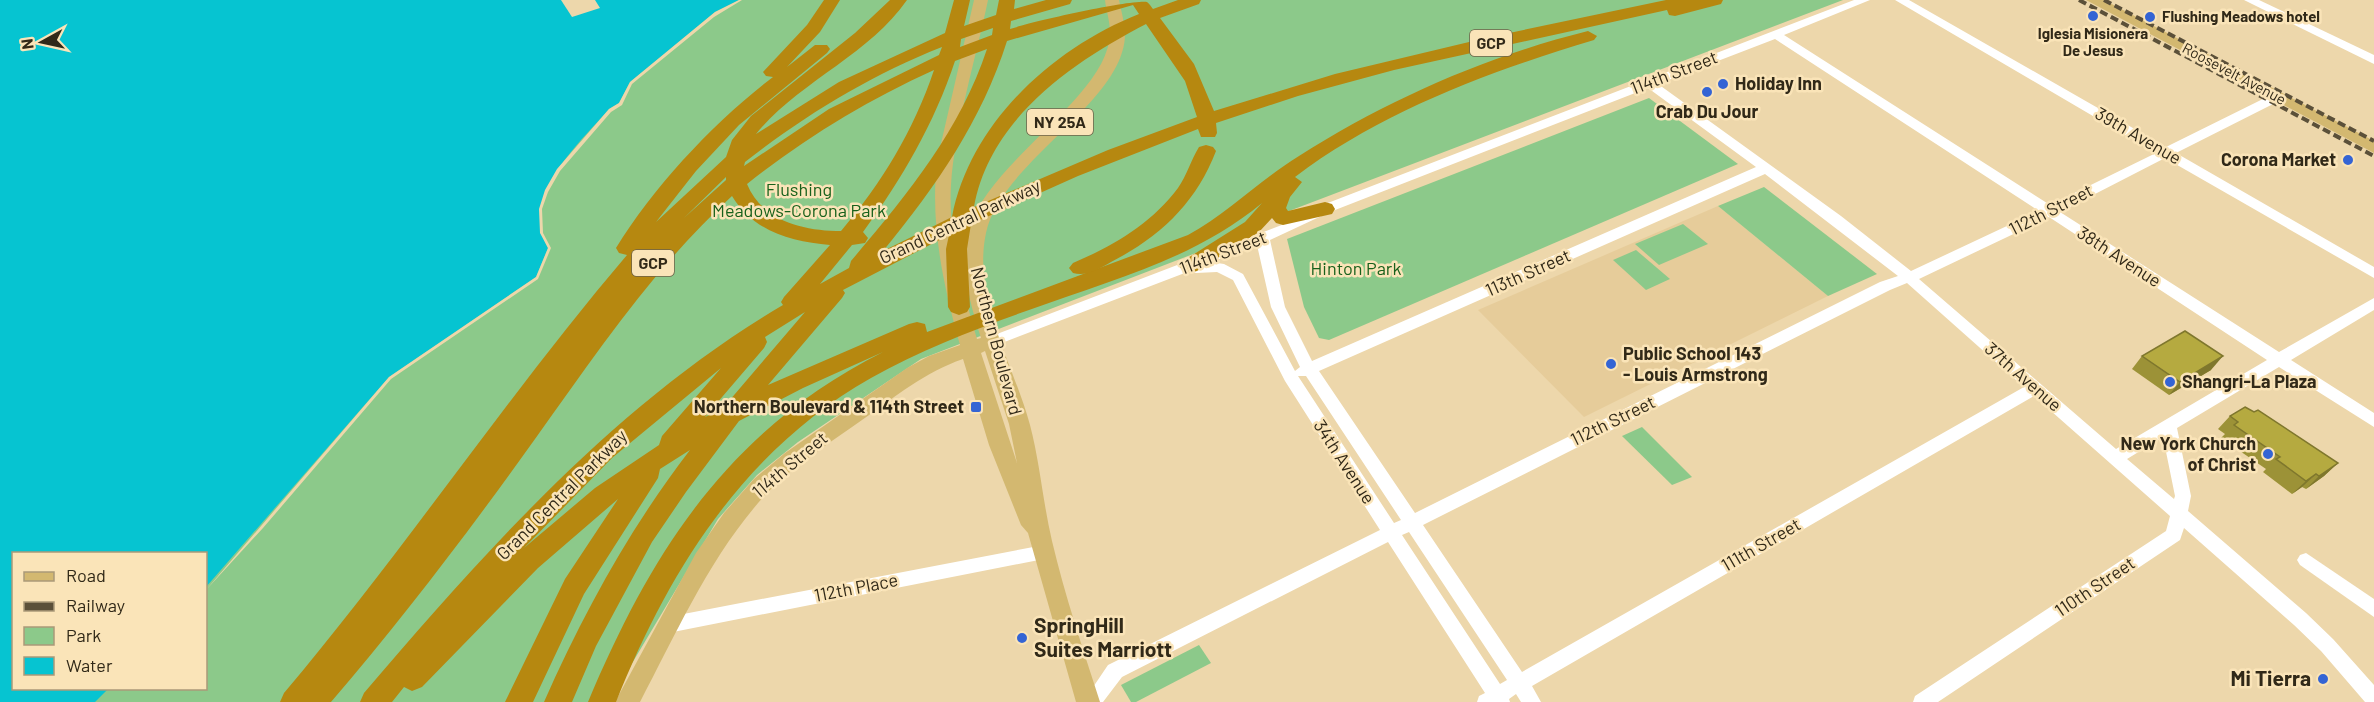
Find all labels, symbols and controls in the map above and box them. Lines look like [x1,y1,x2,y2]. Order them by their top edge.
place label: Flushing Meadows hotel [2162,7,2320,25]
marker: Iglesia Misionera De Jesus [2086,9,2100,23]
marker: Flushing Meadows hotel [2143,10,2157,24]
north arrow [12,12,72,72]
place label: Iglesia Misionera De Jesus [2038,24,2148,59]
road number: GCP [1470,30,1512,56]
text: N [17,38,37,51]
street label: Roosevelt Avenue [2179,38,2289,108]
street label: 114th Street [1627,45,1720,99]
place label: Holiday Inn [1735,72,1822,94]
marker: Holiday Inn [1716,77,1730,91]
marker: Crab Du Jour [1700,85,1714,99]
place label: Crab Du Jour [1656,100,1758,122]
street label: 39th Avenue [2092,102,2185,169]
road number: NY 25A [1027,109,1093,135]
place label: Corona Market [2221,148,2336,170]
marker: Corona Market [2341,153,2355,167]
street label: Grand Central Parkway [875,174,1044,268]
park label: Flushing Meadows-Corona Park [712,178,886,221]
street label: 112th Street [2005,179,2096,240]
street label: 38th Avenue [2073,221,2166,291]
street label: 114th Street [1176,225,1269,279]
street label: 113th Street [1482,244,1574,301]
road number: GCP [632,250,674,276]
park label: Hinton Park [1311,257,1401,279]
street label: Northern Boulevard [967,264,1027,417]
street label: 37th Avenue [1981,337,2067,416]
place label: Public School 143 - Louis Armstrong [1623,342,1768,385]
marker: Public School 143 - Louis Armstrong [1604,357,1618,371]
place label: Shangri-La Plaza [2182,370,2317,392]
marker: Shangri-La Plaza [2163,375,2177,389]
street label: 112th Street [1567,390,1658,450]
place label: Northern Boulevard & 114th Street [694,395,964,417]
marker: Northern Boulevard & 114th Street [969,400,983,414]
street label: 34th Avenue [1309,415,1380,508]
street label: Grand Central Parkway [491,424,631,564]
street label: 114th Street [747,426,832,502]
place label: New York Church of Christ [2120,432,2256,475]
marker: New York Church of Christ [2261,447,2275,461]
street label: 111th Street [1717,513,1804,576]
street label: 110th Street [2050,551,2139,621]
legend [12,552,207,690]
text: Road [66,564,106,586]
street label: 112th Place [812,568,900,606]
text: Railway [66,594,125,616]
place label: SpringHill Suites Marriott [1034,612,1172,661]
text: Park [66,624,101,646]
marker: SpringHill Suites Marriott [1015,631,1029,645]
text: Water [66,654,113,676]
place label: Mi Tierra [2230,665,2311,690]
marker: Mi Tierra [2316,672,2330,686]

